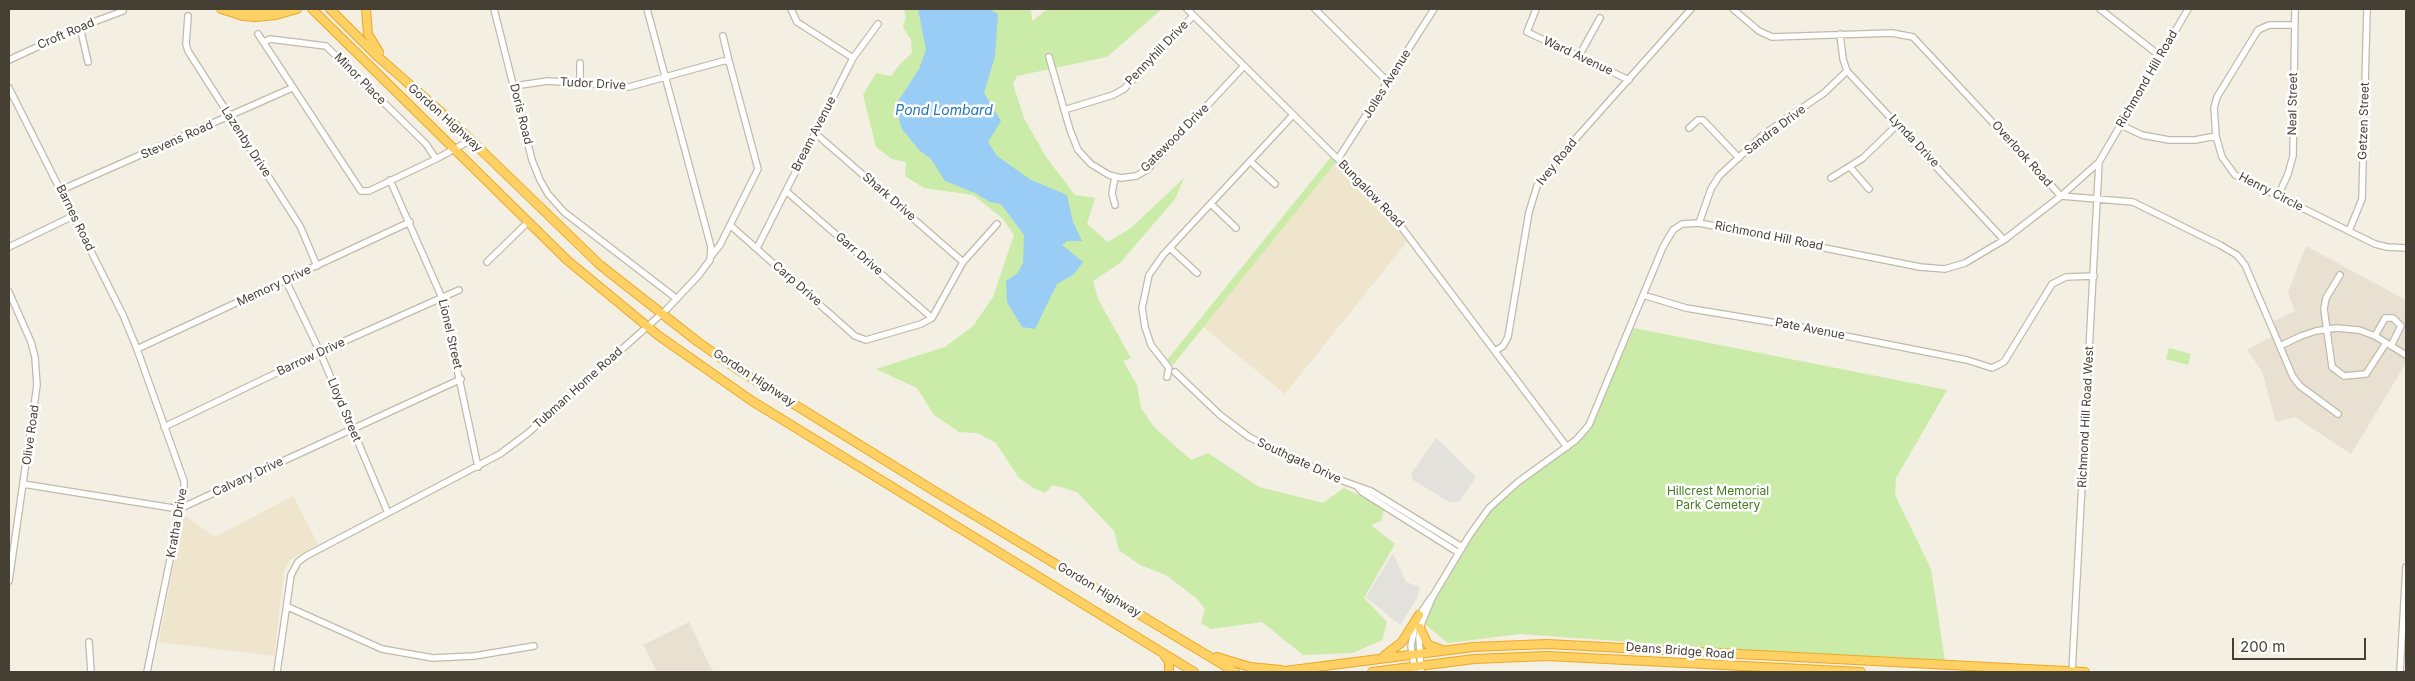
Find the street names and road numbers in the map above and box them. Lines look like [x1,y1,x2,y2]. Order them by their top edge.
street label: Croft Road [35,16,97,52]
street label: Pennyhill Drive [1123,18,1191,88]
street label: Richmond Hill Road [2113,28,2181,130]
street label: Ward Avenue [1541,34,1615,78]
street label: Jolles Avenue [1360,47,1414,121]
street label: Minor Place [331,50,389,108]
street label: Neal Street [2285,72,2301,136]
street label: Tudor Drive [560,75,626,93]
street label: Gordon Highway [405,81,485,155]
street label: Doris Road [506,82,536,146]
street label: Getzen Street [2355,82,2373,160]
street label: Bream Avenue [789,94,839,174]
street label: Gatewood Drive [1138,101,1212,175]
street label: Sandra Drive [1741,102,1809,158]
street label: Lazenby Drive [218,104,274,180]
street label: Lynda Drive [1886,112,1942,170]
street label: Stevens Road [139,118,215,162]
street label: Overlook Road [1989,118,2055,190]
street label: Ivey Road [1534,136,1580,188]
street label: Bungalow Road [1335,157,1407,231]
street label: Shark Drive [859,170,919,224]
street label: Henry Circle [2236,170,2306,214]
street label: Barnes Road [53,182,97,254]
street label: Richmond Hill Road [1714,218,1824,254]
street label: Garr Drive [832,230,886,278]
street label: Carp Drive [769,259,825,309]
street label: Memory Drive [235,263,313,309]
street label: Lionel Street [435,298,465,370]
street label: Pate Avenue [1774,315,1846,343]
street label: Barrow Drive [275,335,347,379]
street label: Tubman Home Road [530,344,626,432]
street label: Gordon Highway [710,346,798,410]
street label: Richmond Hill Road West [2075,346,2097,488]
street label: Lloyd Street [324,376,364,444]
street label: Olive Road [20,404,42,466]
street label: Southgate Drive [1255,435,1343,487]
street label: Calvary Drive [210,454,286,500]
street label: Kratha Drive [164,487,190,559]
street label: Gordon Highway [1055,559,1143,621]
street label: Deans Bridge Road [1625,640,1735,662]

